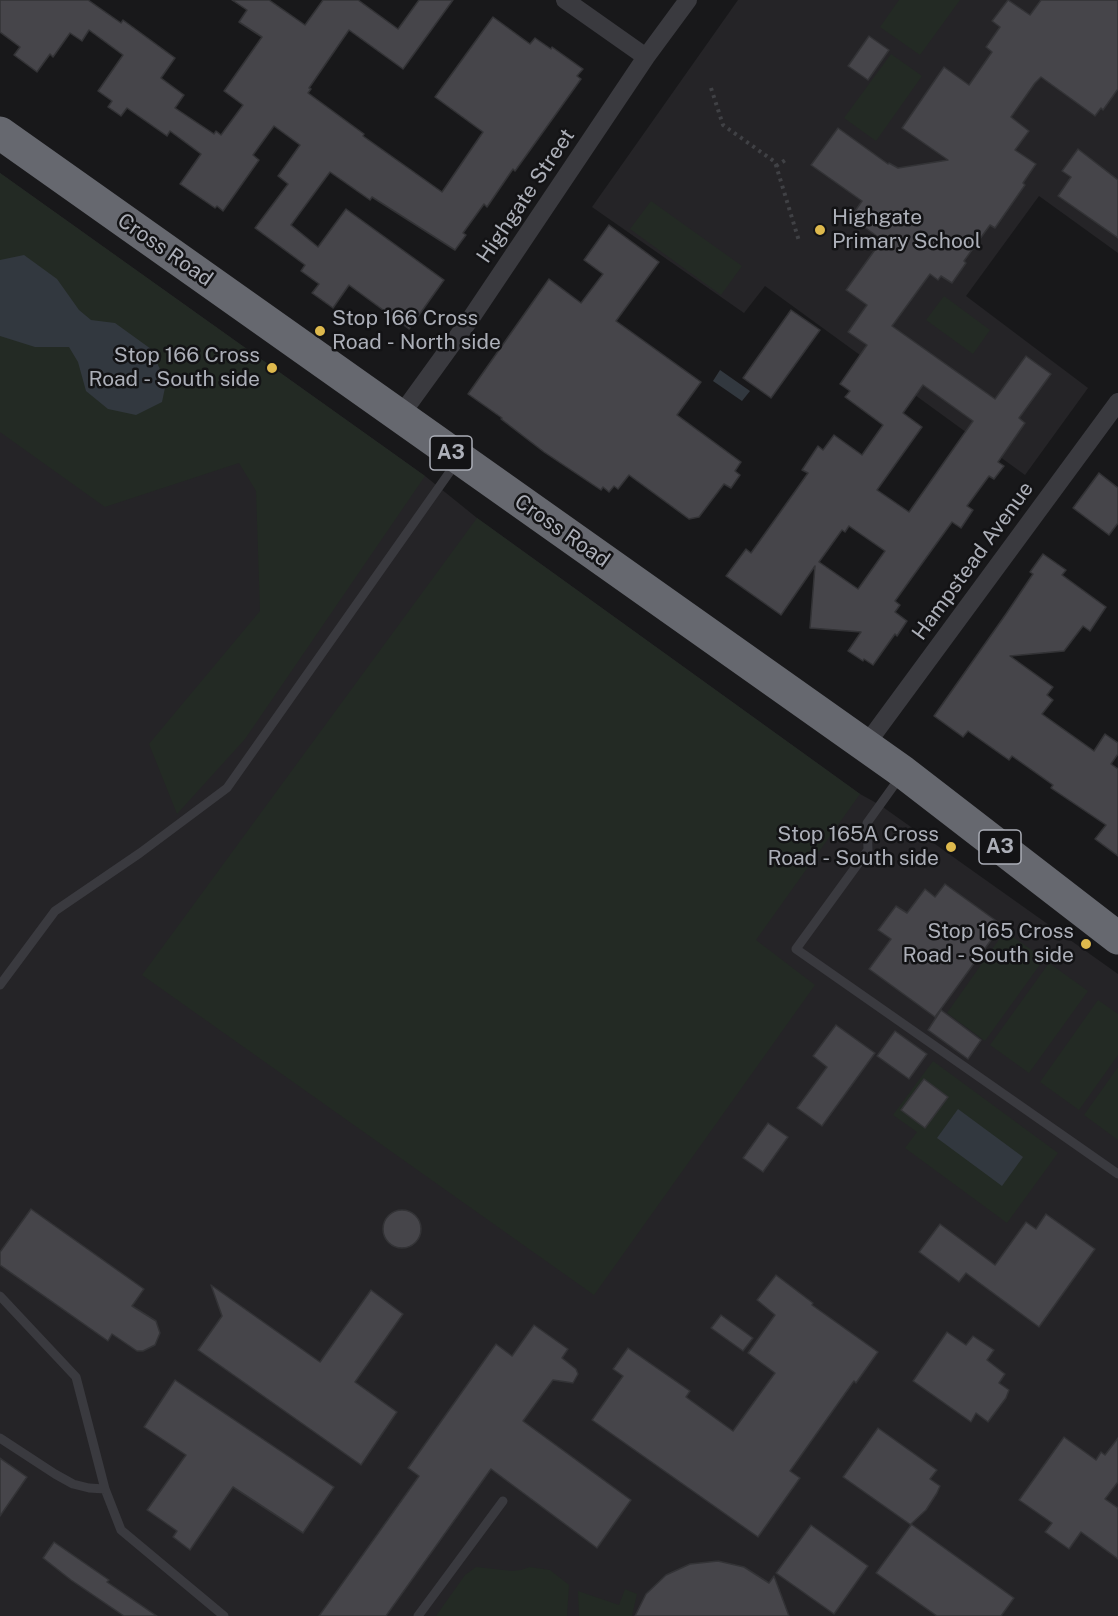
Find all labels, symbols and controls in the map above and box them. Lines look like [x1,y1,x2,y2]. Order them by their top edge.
street label: Highgate Street [472,124,580,268]
place label: Highgate Primary School [832,205,981,255]
street label: Cross Road [113,208,217,292]
marker: Highgate Primary School [813,223,827,237]
place label: Stop 166 Cross Road - North side [332,306,501,356]
marker: Stop 166 Cross Road - North side [313,324,327,338]
place label: Stop 166 Cross Road - South side [88,343,260,393]
marker: Stop 166 Cross Road - South side [265,361,279,375]
road number: A3 [430,436,472,470]
street label: Hampstead Avenue [907,477,1039,645]
street label: Cross Road [510,489,614,573]
place label: Stop 165A Cross Road - South side [767,822,939,872]
road number: A3 [979,830,1021,864]
marker: Stop 165A Cross Road - South side [944,840,958,854]
place label: Stop 165 Cross Road - South side [902,919,1074,969]
marker: Stop 165 Cross Road - South side [1079,937,1093,951]

